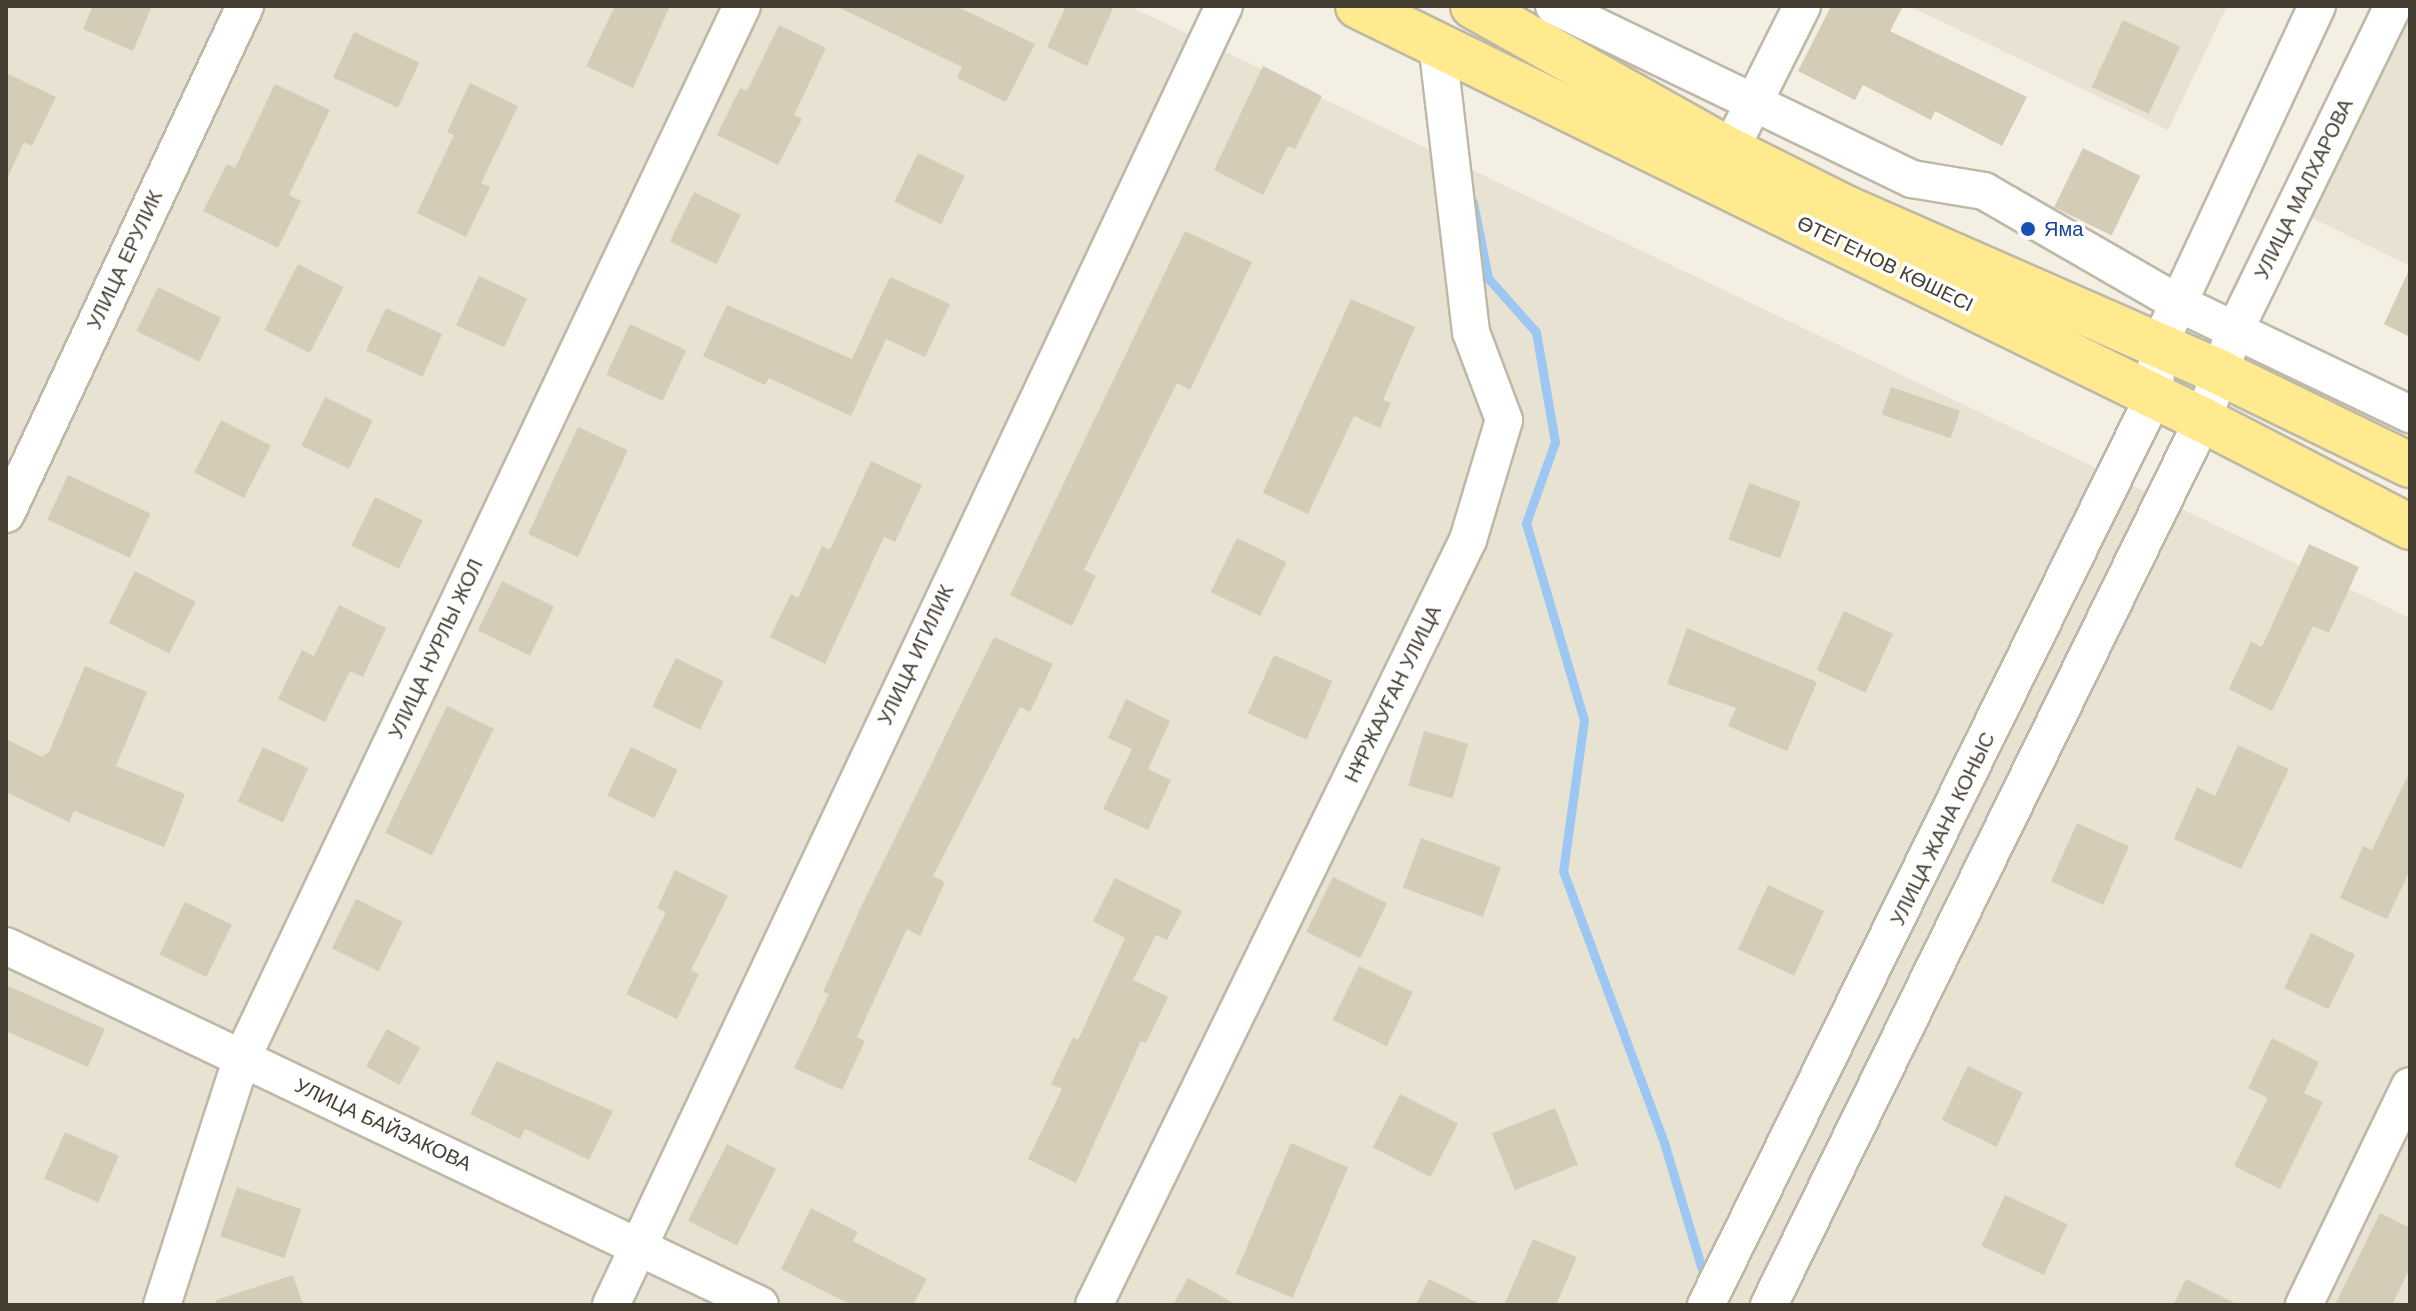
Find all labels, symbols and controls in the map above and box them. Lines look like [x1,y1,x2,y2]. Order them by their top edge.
street label: УЛИЦА МАЛХАРОВА [2250,95,2358,283]
street label: УЛИЦА ЕРУЛИК [82,187,168,333]
street label: ӨТЕГЕНОВ КӨШЕСІ [1793,211,1977,317]
place label: Яма [2044,217,2083,241]
marker: Яма [2019,220,2037,238]
street label: УЛИЦА НУРЛЫ ЖОЛ [384,555,488,743]
street label: УЛИЦА ИГИЛИК [873,581,959,729]
street label: НҰРЖАУҒАН УЛИЦА [1340,601,1446,787]
street label: УЛИЦА ЖАНА КОНЫС [1886,728,2000,930]
street label: УЛИЦА БАЙЗАКОВА [291,1074,475,1176]

